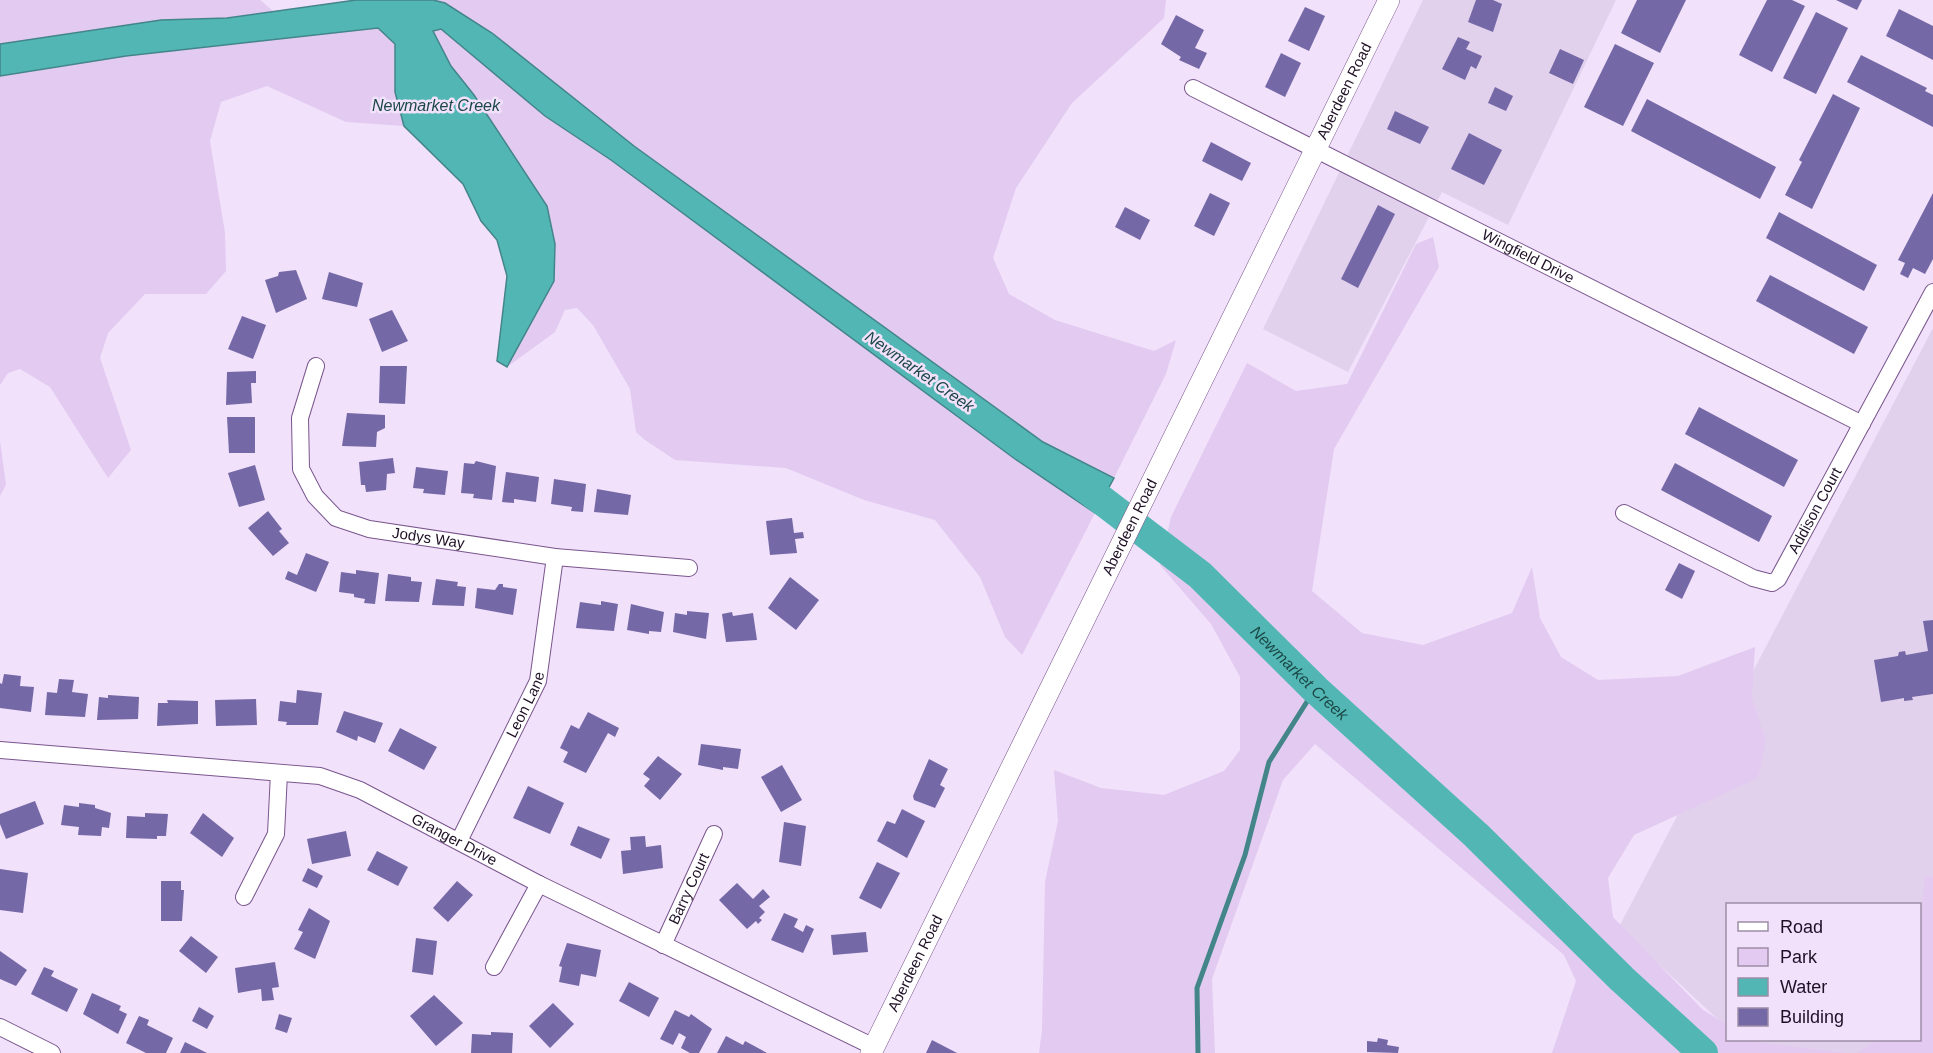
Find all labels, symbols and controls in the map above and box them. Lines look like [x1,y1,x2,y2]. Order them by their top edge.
street label: Aberdeen Road [1313,40,1375,142]
water label: Newmarket Creek [372,97,501,114]
street label: Wingfield Drive [1479,226,1577,286]
water label: Newmarket Creek [862,328,978,416]
street label: Addison Court [1784,464,1845,556]
street label: Aberdeen Road [1098,476,1160,578]
street label: Jodys Way [391,524,466,551]
water label: Newmarket Creek [1247,623,1352,724]
street label: Leon Lane [503,671,547,740]
street label: Granger Drive [409,810,500,869]
street label: Barry Court [665,849,713,927]
legend [1726,903,1921,1041]
street label: Aberdeen Road [884,912,946,1014]
text: Road [1780,917,1823,937]
text: Park [1780,947,1818,967]
text: Water [1780,977,1827,997]
text: Building [1780,1007,1844,1027]

